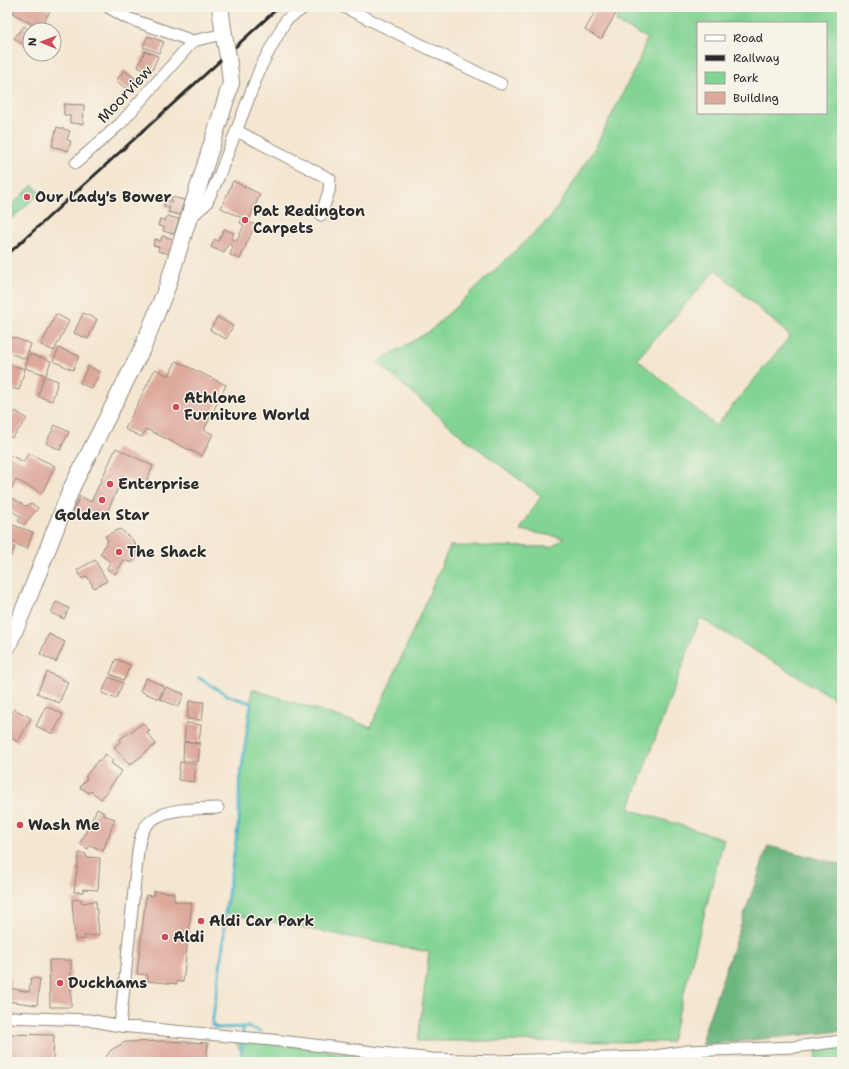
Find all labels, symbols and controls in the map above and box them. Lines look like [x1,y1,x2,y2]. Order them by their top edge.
north arrow [22,22,62,62]
legend [697,22,827,114]
text: Road [733,30,764,46]
text: N [25,37,40,46]
text: Railway [733,50,780,66]
street label: Moorview [93,61,157,127]
text: Park [733,70,759,86]
text: Building [733,90,779,106]
place label: Our Lady's Bower [35,187,171,207]
marker: Our Lady's Bower [22,192,32,202]
place label: Pat Redington Carpets [253,201,365,238]
marker: Pat Redington Carpets [240,215,250,225]
place label: Athlone Furniture World [184,388,310,425]
marker: Athlone Furniture World [171,402,181,412]
place label: Enterprise [118,474,200,494]
marker: Enterprise [105,479,115,489]
marker: Golden Star [97,495,107,505]
place label: Golden Star [55,505,149,525]
place label: The Shack [127,542,207,562]
marker: The Shack [114,547,124,557]
place label: Wash Me [28,815,100,835]
marker: Wash Me [15,820,25,830]
place label: Aldi Car Park [209,911,314,931]
marker: Aldi Car Park [196,916,206,926]
place label: Aldi [173,927,204,947]
marker: Aldi [160,932,170,942]
place label: Duckhams [68,973,147,993]
marker: Duckhams [55,978,65,988]

